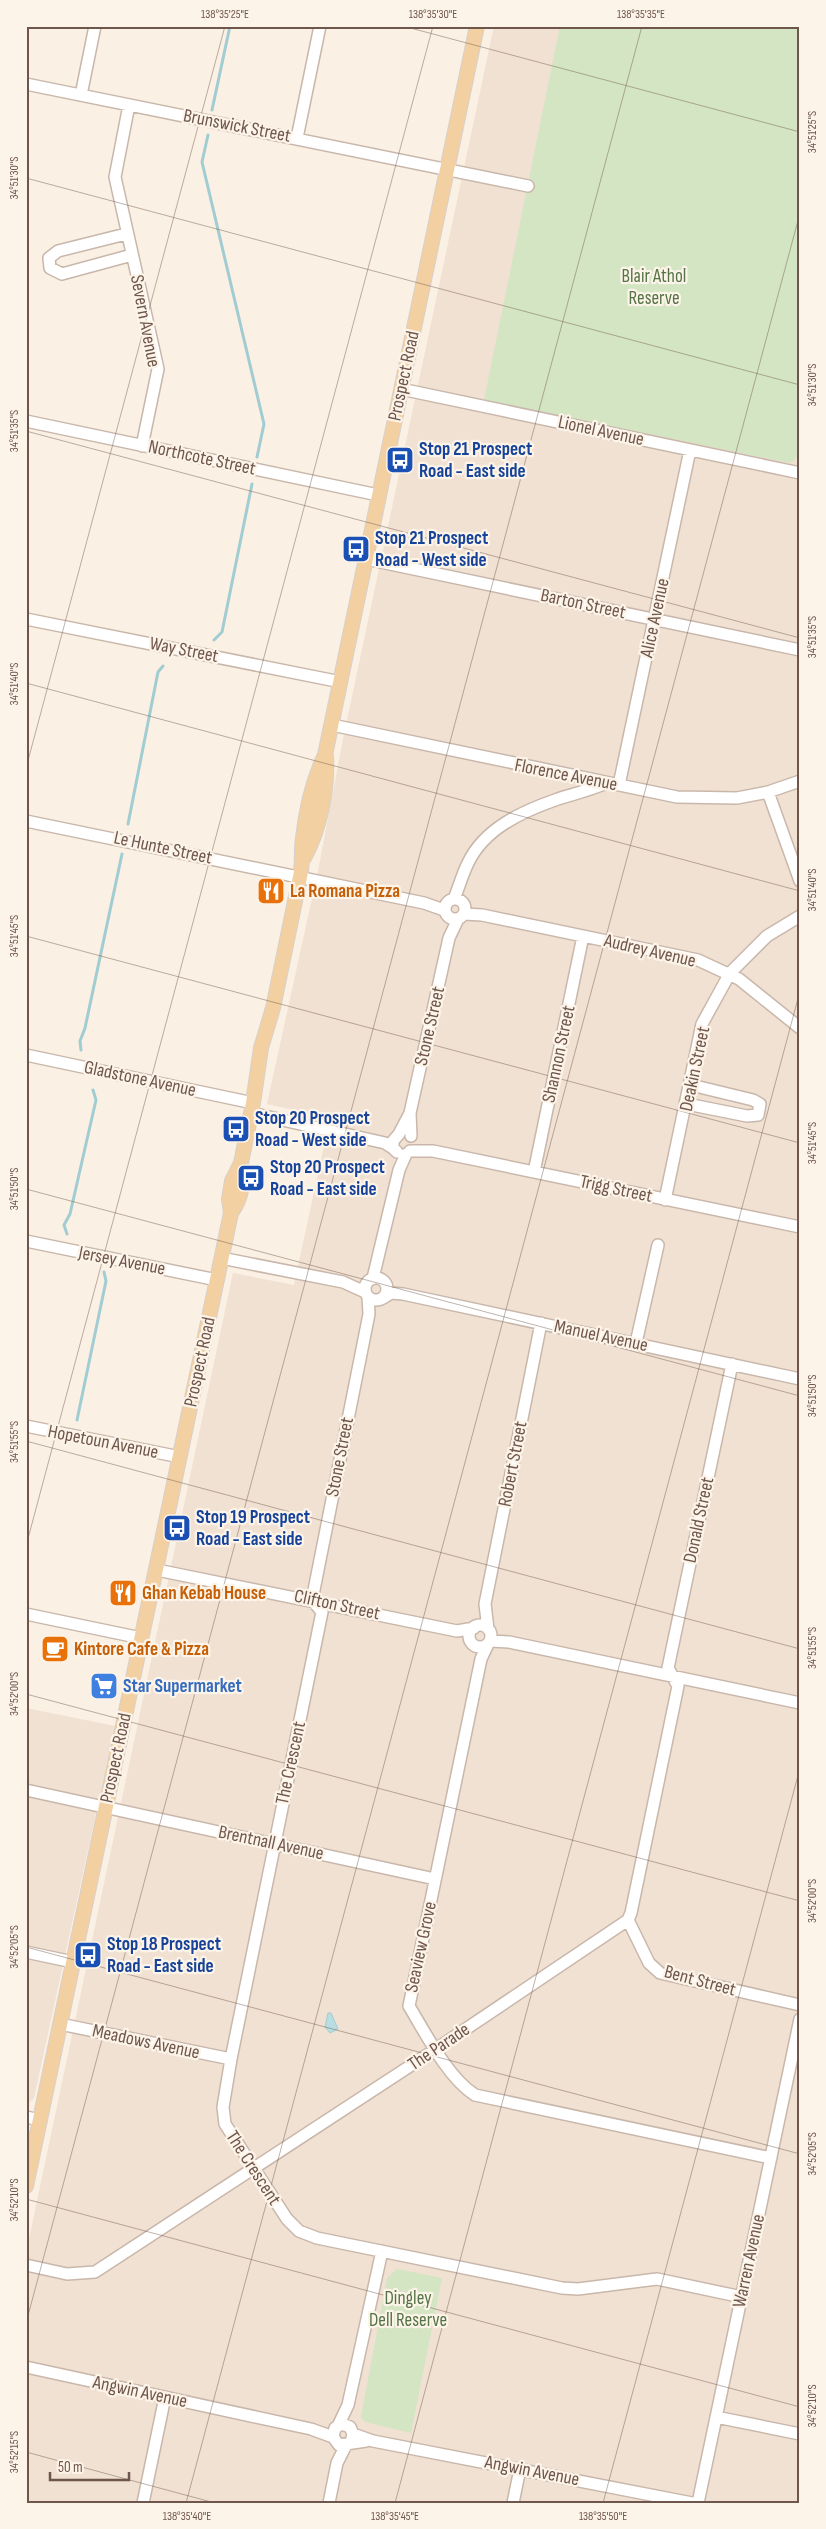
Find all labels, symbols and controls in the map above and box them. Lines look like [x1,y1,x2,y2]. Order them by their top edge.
text: 138°35'25"E [201,7,249,22]
text: 138°35'30"E [409,7,457,22]
text: 138°35'35"E [617,7,665,22]
street label: Brunswick Street [181,104,293,148]
text: 34°51'25"S [805,111,820,153]
text: 34°51'30"S [7,157,22,199]
park label: Blair Athol Reserve [622,265,686,310]
street label: Severn Avenue [125,273,165,369]
street label: Prospect Road [383,329,425,423]
text: 34°51'30"S [805,364,820,406]
text: 34°51'35"S [7,410,22,452]
street label: Lionel Avenue [556,411,646,451]
street label: Northcote Street [146,435,258,481]
place label: Stop 21 Prospect Road - East side [419,438,532,483]
bus stop icon: Stop 21 Prospect Road - East side [385,445,415,475]
place label: Stop 21 Prospect Road - West side [375,527,488,572]
bus stop icon: Stop 21 Prospect Road - West side [341,534,371,564]
street label: Alice Avenue [635,576,675,661]
street label: Barton Street [538,584,628,624]
text: 34°51'35"S [805,616,820,658]
street label: Way Street [148,632,220,668]
text: 34°51'40"S [7,663,22,705]
street label: Florence Avenue [513,754,619,796]
street label: Le Hunte Street [112,826,214,870]
text: 34°51'40"S [805,869,820,911]
restaurant icon: La Romana Pizza [256,876,286,906]
place label: La Romana Pizza [290,880,400,903]
text: 34°51'45"S [7,915,22,957]
street label: Audrey Avenue [601,929,698,973]
street label: Stone Street [410,984,450,1068]
street label: Shannon Street [537,1003,581,1105]
street label: Deakin Street [675,1024,715,1114]
street label: Gladstone Avenue [82,1056,198,1102]
place label: Stop 20 Prospect Road - West side [255,1107,370,1152]
bus stop icon: Stop 20 Prospect Road - West side [221,1114,251,1144]
text: 34°51'45"S [805,1122,820,1164]
place label: Stop 20 Prospect Road - East side [270,1156,385,1201]
bus stop icon: Stop 20 Prospect Road - East side [236,1163,266,1193]
text: 34°51'50"S [7,1168,22,1210]
street label: Trigg Street [578,1170,655,1208]
street label: Jersey Avenue [76,1241,167,1281]
street label: Prospect Road [179,1315,221,1409]
street label: Manuel Avenue [552,1315,650,1357]
text: 34°51'50"S [805,1375,820,1417]
street label: Stone Street [321,1415,359,1499]
street label: Robert Street [493,1419,533,1509]
street label: Hopetoun Avenue [46,1420,160,1464]
text: 34°51'55"S [7,1421,22,1463]
street label: Donald Street [679,1475,719,1565]
place label: Stop 19 Prospect Road - East side [196,1506,310,1551]
bus stop icon: Stop 19 Prospect Road - East side [162,1513,192,1543]
restaurant icon: Ghan Kebab House [108,1578,138,1608]
place label: Ghan Kebab House [142,1582,266,1605]
street label: Clifton Street [292,1585,382,1625]
text: 34°51'55"S [805,1627,820,1669]
cafe icon: Kintore Cafe & Pizza [40,1634,70,1664]
place label: Kintore Cafe & Pizza [74,1638,209,1661]
supermarket icon: Star Supermarket [89,1671,119,1701]
text: 34°52'00"S [7,1672,22,1716]
place label: Star Supermarket [123,1675,242,1698]
street label: Prospect Road [95,1711,137,1805]
street label: The Crescent [271,1719,311,1807]
street label: Brentnall Avenue [216,1821,326,1865]
text: 34°52'00"S [805,1879,820,1923]
street label: Seaview Grove [400,1899,442,1995]
text: 34°52'05"S [7,1925,22,1969]
place label: Stop 18 Prospect Road - East side [107,1933,221,1978]
bus stop icon: Stop 18 Prospect Road - East side [73,1940,103,1970]
street label: Bent Street [662,1960,739,2002]
street label: The Parade [404,2018,474,2076]
street label: Meadows Avenue [90,2019,202,2065]
street label: The Crescent [220,2126,286,2210]
text: 34°52'05"S [805,2132,820,2176]
text: 34°52'10"S [7,2178,22,2222]
street label: Warren Avenue [728,2212,770,2310]
park label: Dingley Dell Reserve [369,2287,447,2332]
street label: Angwin Avenue [90,2371,189,2413]
text: 34°52'10"S [805,2384,820,2428]
text: 34°52'15"S [7,2431,22,2473]
scale bar [50,2449,129,2481]
street label: Angwin Avenue [482,2450,581,2491]
text: 50 m [58,2458,83,2477]
text: 138°35'40"E [163,2509,211,2524]
text: 138°35'45"E [371,2509,419,2524]
text: 138°35'50"E [579,2509,627,2524]

